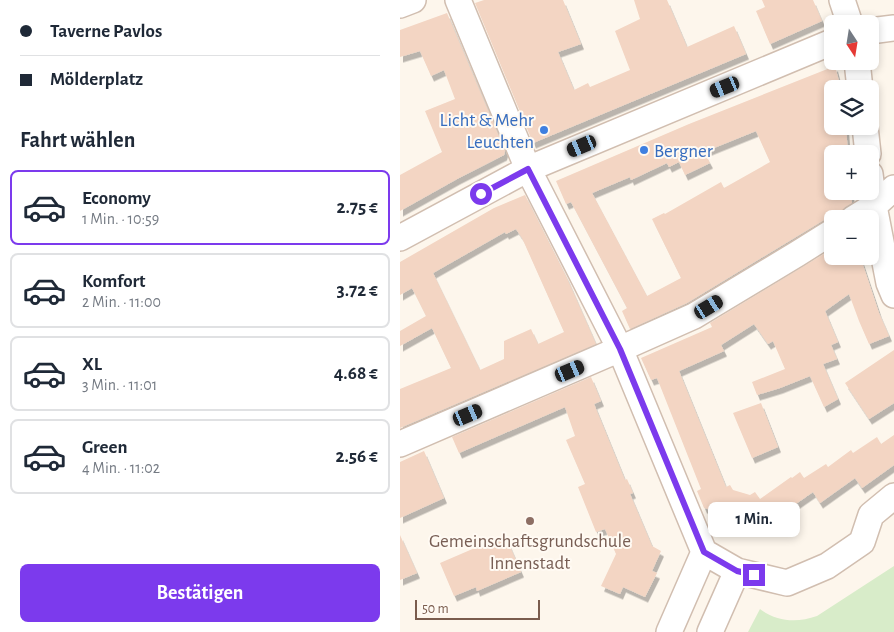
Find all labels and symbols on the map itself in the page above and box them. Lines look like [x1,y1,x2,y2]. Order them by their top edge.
north arrow [824,15,879,70]
car [708,74,741,100]
place label: Licht & Mehr Leuchten [440,111,534,152]
marker: Licht & Mehr Leuchten [538,124,550,136]
car [565,133,598,159]
place label: Bergner [654,142,713,161]
marker: Bergner [638,144,650,156]
route start [470,183,492,205]
car [692,293,725,321]
car [553,358,586,384]
car [451,402,484,428]
callout: 1 Min. [708,502,800,538]
marker: Gemeinschaftsgrundschule Innenstadt [524,515,536,527]
place label: Gemeinschaftsgrundschule Innenstadt [429,532,631,573]
route end [743,564,765,586]
scale bar [415,597,540,620]

